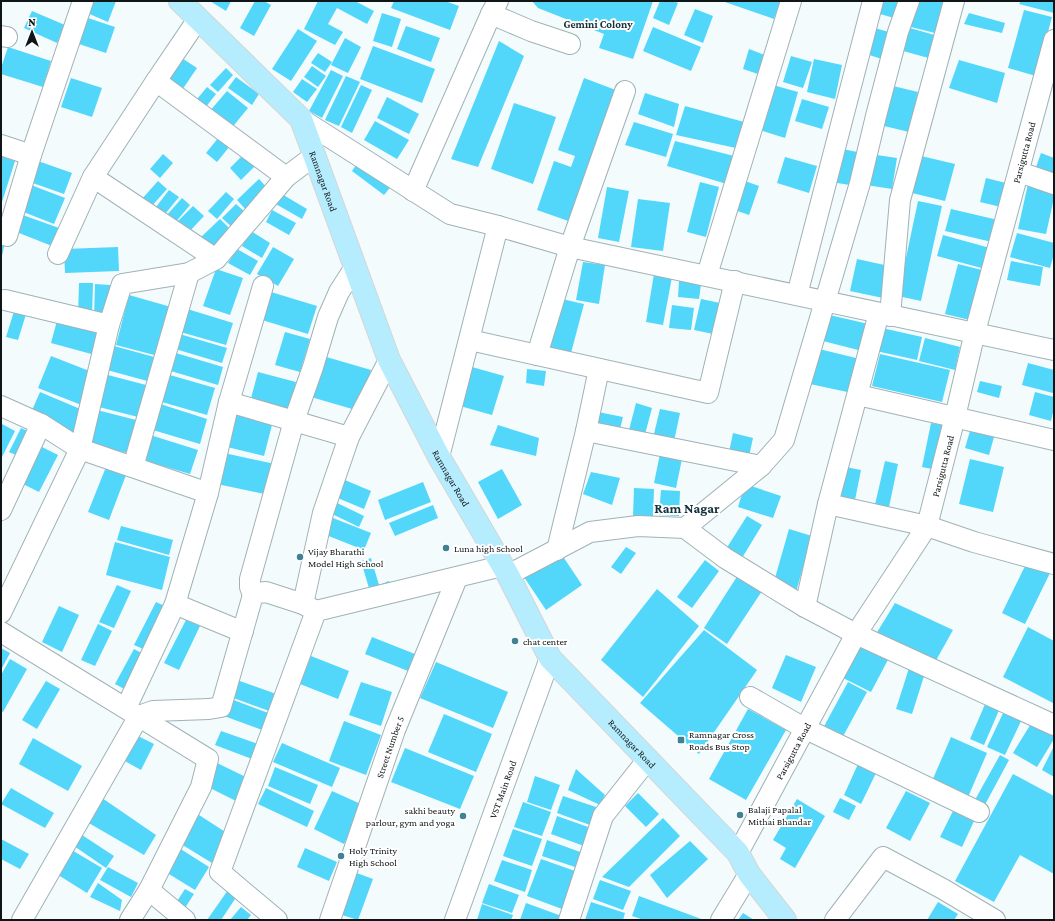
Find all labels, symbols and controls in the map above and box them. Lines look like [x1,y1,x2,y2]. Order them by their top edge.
north arrow [12,12,52,52]
text: N [28,16,36,28]
district label: Gemini Colony [563,18,633,30]
street label: Parsigutta Road [1010,120,1037,184]
street label: Ramnagar Road [308,149,340,213]
street label: Parsigutta Road [929,433,956,498]
street label: Ramnagar Road [431,448,472,509]
district label: Ram Nagar [654,500,720,516]
marker: Luna high School [441,543,451,553]
place label: Luna high School [454,543,523,554]
place label: Vijay Bharathi Model High School [308,546,384,569]
marker: Vijay Bharathi Model High School [295,552,305,562]
marker: chat center [510,636,520,646]
place label: chat center [523,636,568,647]
street label: Street Number 5 [374,714,406,779]
street label: Ramnagar Road [606,717,659,771]
street label: Parsigutta Road [773,720,813,781]
place label: Ramnagar Cross Roads Bus Stop [689,729,754,752]
marker: Ramnagar Cross Roads Bus Stop [676,735,686,745]
street label: VST Main Road [487,758,518,820]
place label: Balaji Papalal Mithai Bhandar [748,804,811,827]
place label: sakhi beauty parlour, gym and yoga [366,805,455,828]
marker: Balaji Papalal Mithai Bhandar [735,810,745,820]
marker: sakhi beauty parlour, gym and yoga [458,811,468,821]
place label: Holy Trinity High School [349,845,397,868]
marker: Holy Trinity High School [336,851,346,861]

